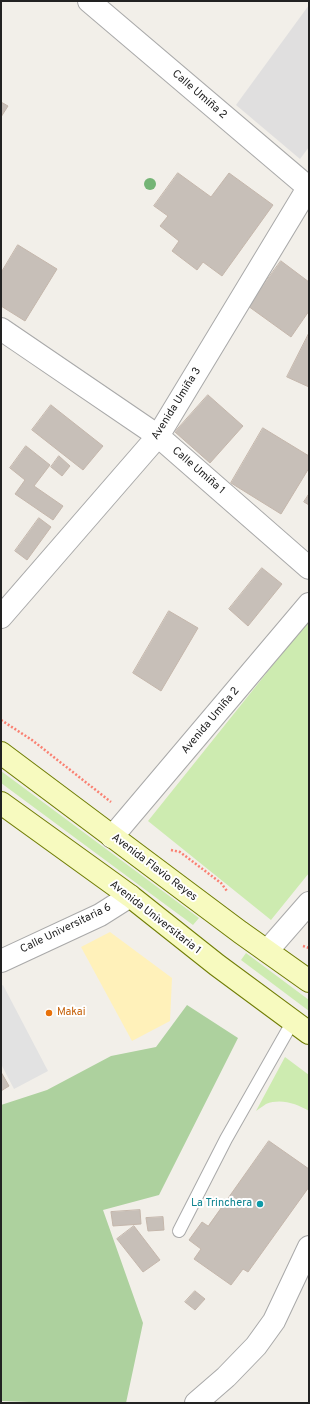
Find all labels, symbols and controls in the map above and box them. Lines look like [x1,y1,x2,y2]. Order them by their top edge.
street label: Calle Umiña 2 [169,68,229,122]
street label: Avenida Umiña 3 [149,365,205,443]
street label: Calle Umiña 1 [169,445,227,497]
street label: Avenida Umiña 2 [179,685,243,757]
street label: Avenida Flavio Reyes [109,832,199,904]
street label: Avenida Universitaria 1 [107,878,203,958]
street label: Calle Universitaria 6 [18,901,114,957]
place label: Makai [57,1006,85,1020]
marker: Makai [44,1008,54,1018]
place label: La Trinchera [191,1197,252,1211]
marker: La Trinchera [255,1199,265,1209]

